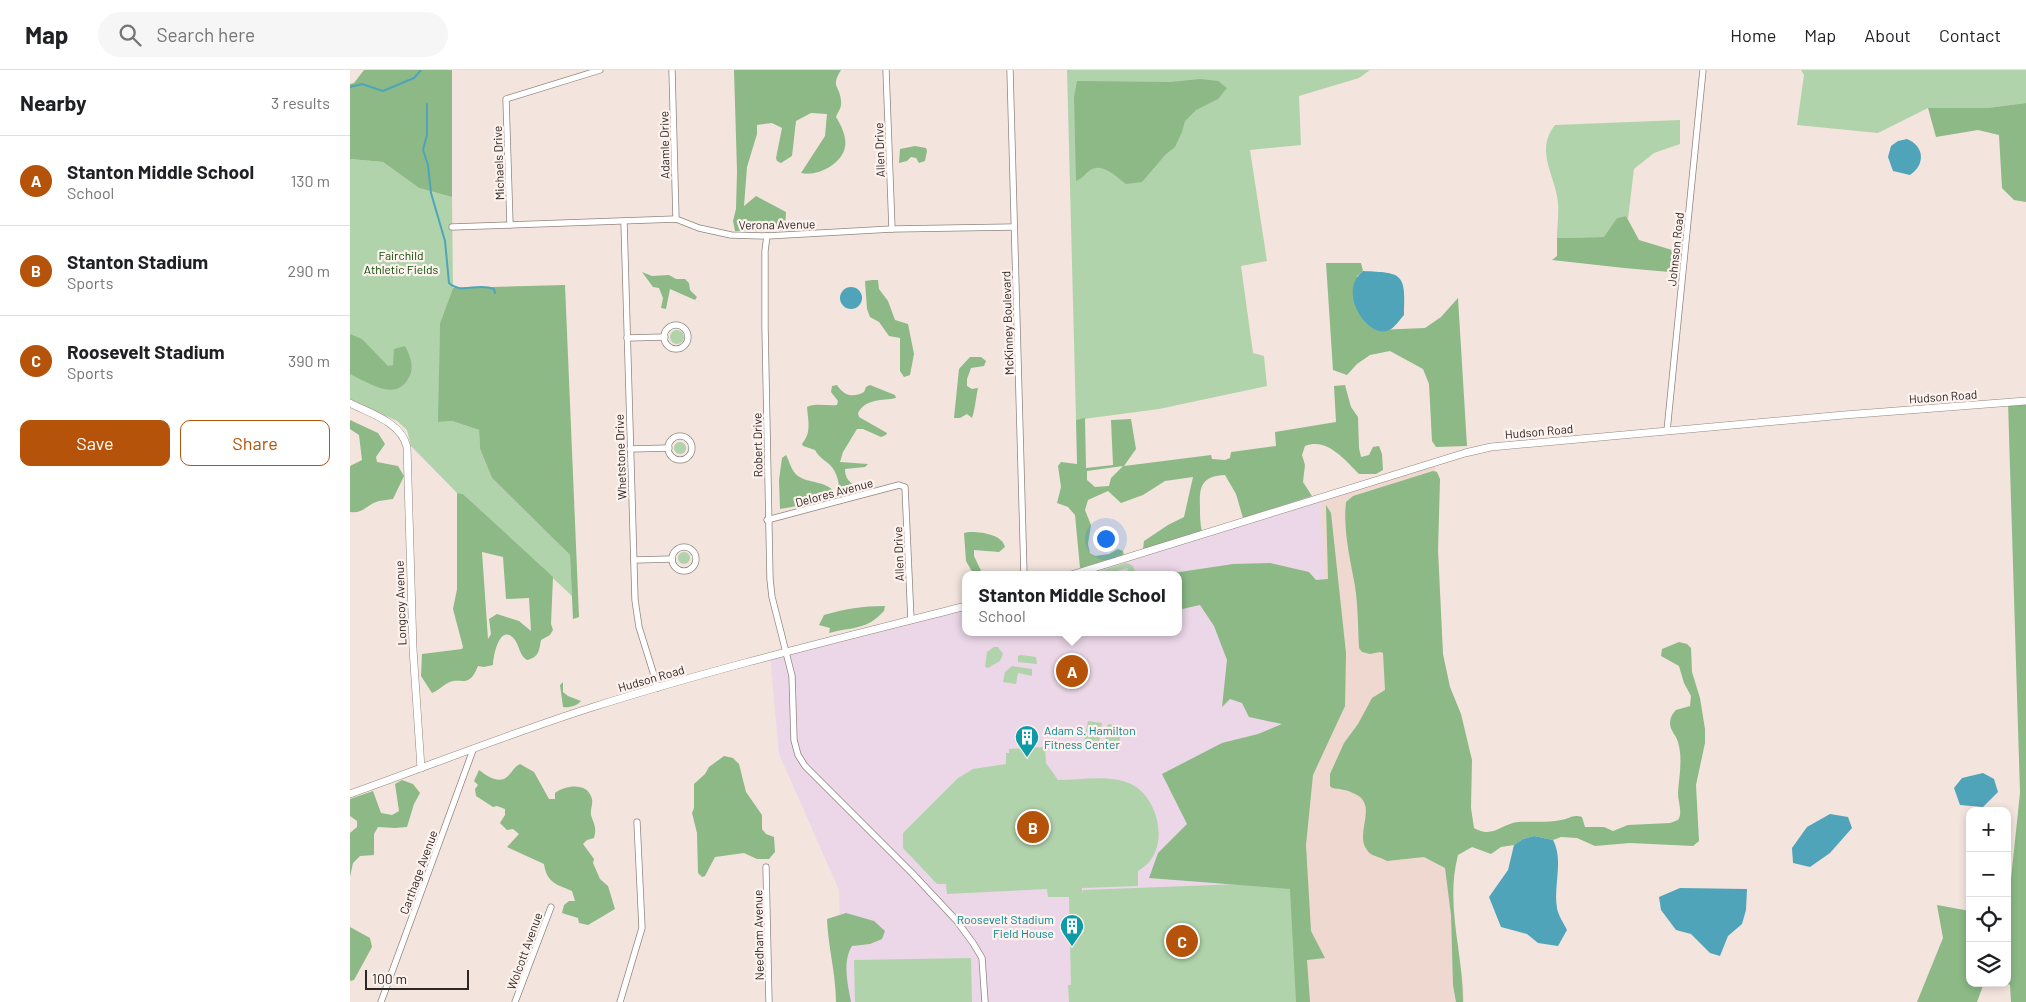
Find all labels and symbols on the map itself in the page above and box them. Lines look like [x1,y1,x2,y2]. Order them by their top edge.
street label: Adamle Drive [656,111,672,179]
street label: Allen Drive [871,122,887,178]
street label: Michaels Drive [490,126,506,200]
street label: Johnson Road [1664,211,1686,287]
street label: Verona Avenue [738,216,816,232]
park label: Fairchild Athletic Fields [364,248,438,276]
street label: McKinney Boulevard [998,271,1016,375]
street label: Hudson Road [1908,387,1978,405]
street label: Robert Drive [749,412,765,478]
street label: Whetstone Drive [612,414,628,500]
street label: Hudson Road [1504,421,1574,441]
street label: Delores Avenue [794,475,874,509]
street label: Allen Drive [890,526,906,582]
your location [1093,526,1119,552]
street label: Longcoy Avenue [392,560,408,646]
pin: A [1056,652,1088,690]
street label: Hudson Road [616,662,686,694]
place label: Adam S. Hamilton Fitness Center [1044,723,1136,751]
building icon: Adam S. Hamilton Fitness Center [1014,724,1040,758]
pin: B [1017,808,1049,846]
street label: Carthage Avenue [396,828,440,916]
street label: Needham Avenue [750,890,766,980]
street label: Wolcott Avenue [504,910,544,992]
place label: Roosevelt Stadium Field House [957,912,1054,940]
building icon: Roosevelt Stadium Field House [1059,913,1085,947]
pin: C [1166,922,1198,960]
scale bar [365,967,469,990]

